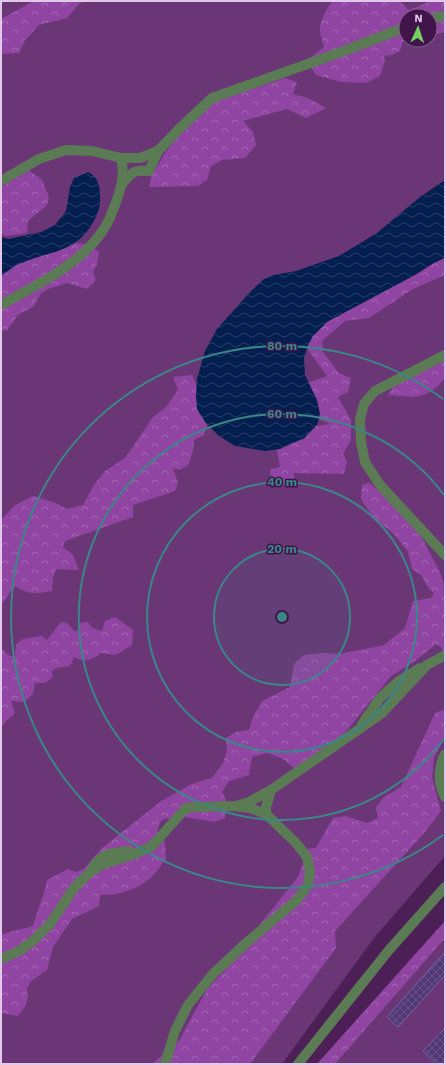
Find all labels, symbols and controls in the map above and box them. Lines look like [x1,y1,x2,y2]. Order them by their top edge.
north arrow [398,8,438,48]
text: N [414,12,423,25]
text: 80 m [267,339,297,353]
text: 60 m [267,407,297,421]
text: 40 m [267,475,297,489]
text: 20 m [267,542,297,556]
centre of rings [275,610,289,624]

